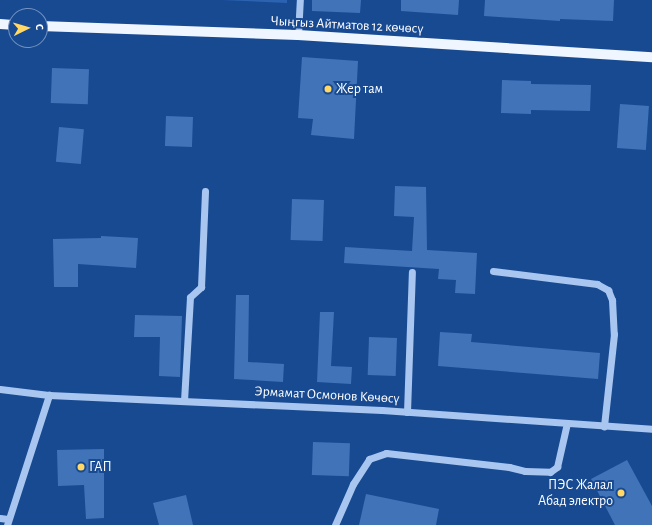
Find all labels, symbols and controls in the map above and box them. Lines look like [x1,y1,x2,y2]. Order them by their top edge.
north arrow [8,8,48,48]
street label: Чыңгыз Айтматов 12 көчөсү [270,13,424,37]
text: С [34,23,45,31]
place label: Жер там [336,81,383,97]
marker: Жер там [323,84,333,94]
street label: Эрмамат Осмонов Көчөсү [254,383,400,407]
place label: ГАП [89,459,112,475]
marker: ГАП [76,462,86,472]
place label: ПЭС Жалал Абад электро [538,477,613,510]
marker: ПЭС Жалал Абад электро [616,488,626,498]

